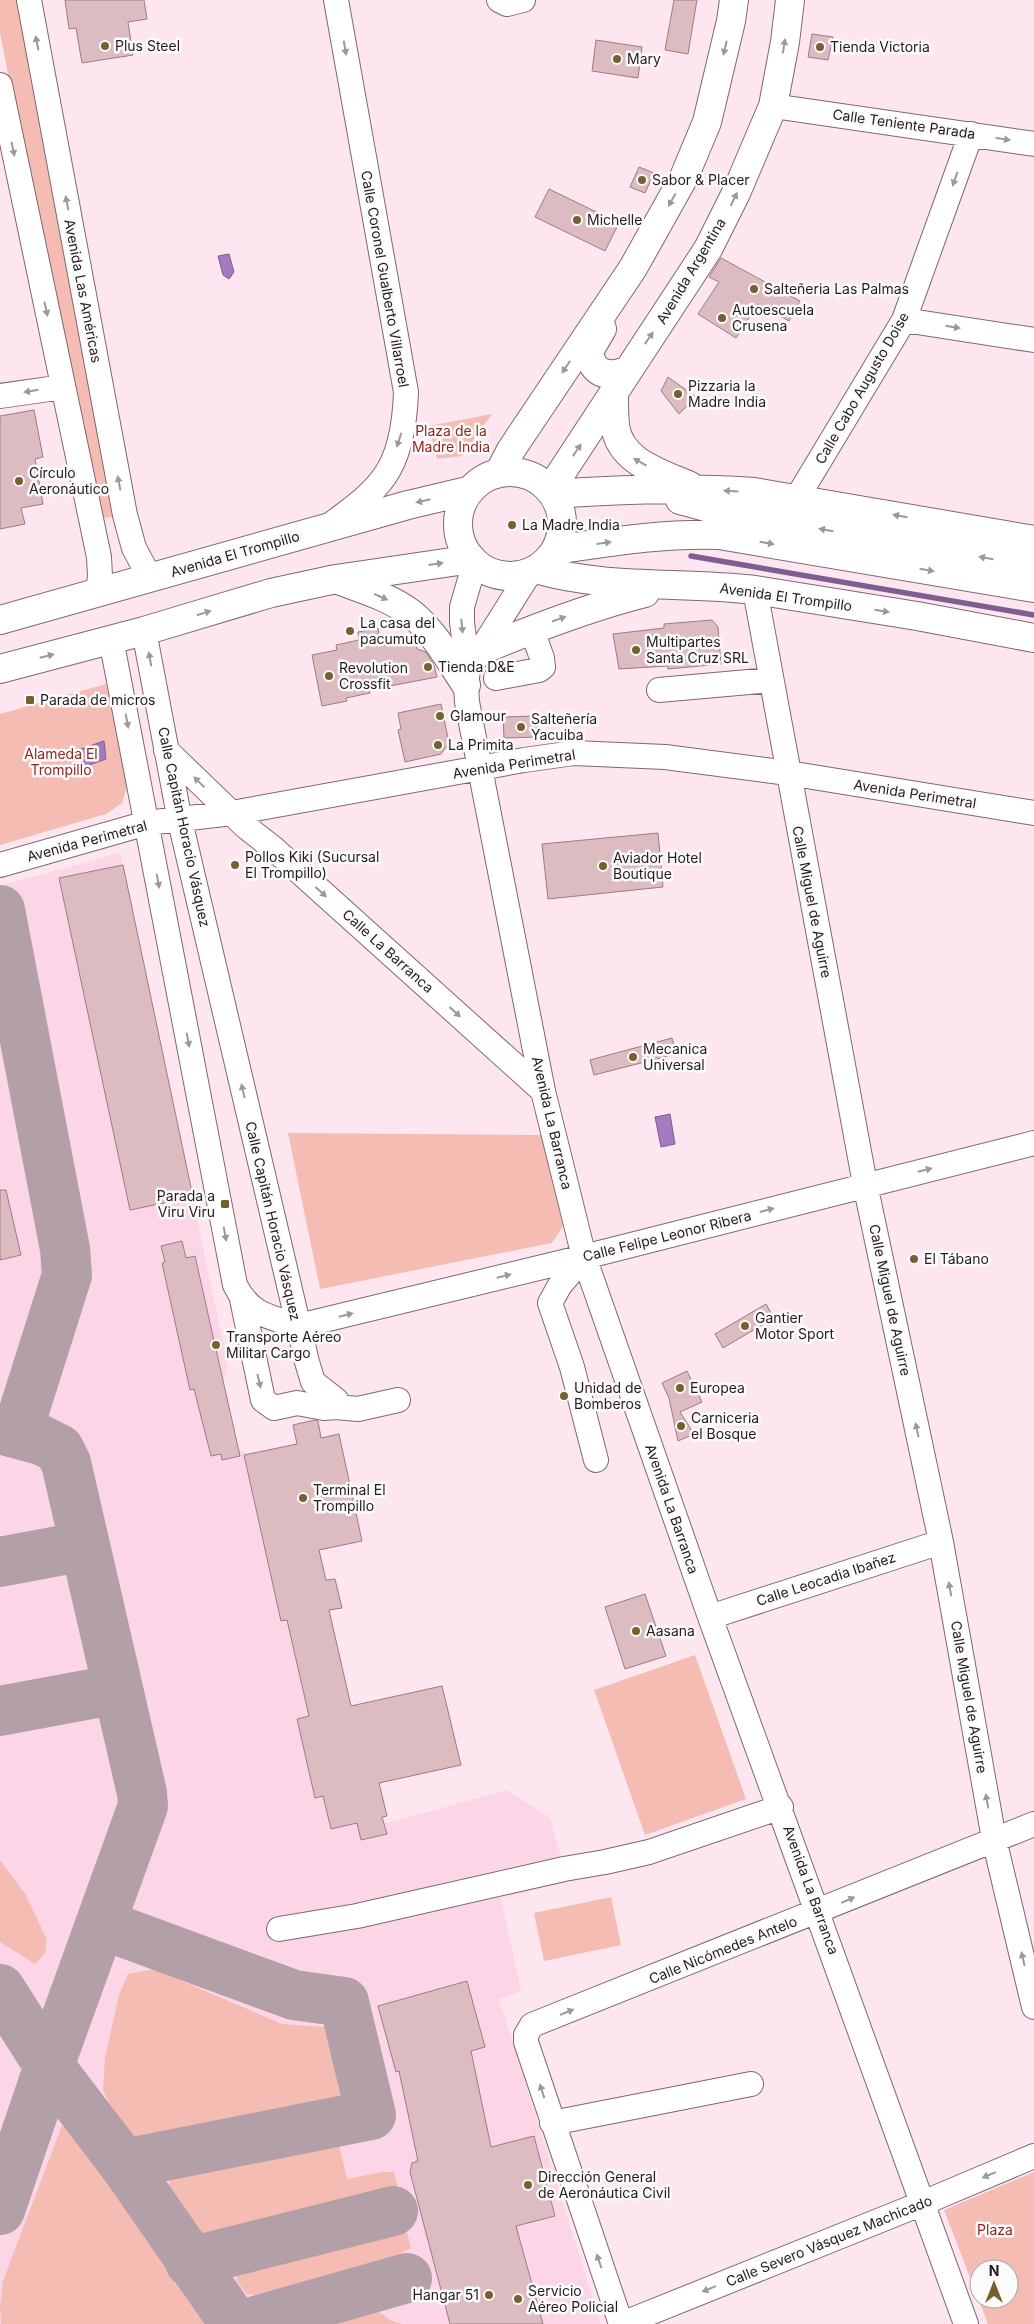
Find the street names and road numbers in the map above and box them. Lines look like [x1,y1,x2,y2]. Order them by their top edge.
street label: Calle Teniente Parada [832,105,977,142]
street label: Calle Coronel Gualberto Villarroel [358,169,413,389]
street label: Avenida Argentina [652,215,729,327]
street label: Avenida Las Américas [61,218,106,364]
street label: Calle Cabo Augusto Doise [811,309,912,467]
street label: Avenida El Trompillo [168,527,301,580]
street label: Avenida El Trompillo [719,579,853,614]
street label: Calle Capitán Horacio Vásquez [155,725,214,929]
street label: Avenida Perimetral [451,745,576,782]
street label: Avenida Perimetral [853,775,978,812]
street label: Avenida Perimetral [25,816,149,865]
street label: Calle Miguel de Aguirre [789,824,836,979]
street label: Calle La Barranca [339,905,437,996]
street label: Avenida La Barranca [529,1055,576,1191]
street label: Calle Capitán Horacio Vásquez [242,1120,305,1322]
street label: Calle Felipe Leonor Ribera [581,1206,753,1265]
street label: Calle Miguel de Aguirre [866,1222,915,1377]
street label: Avenida La Barranca [642,1442,703,1576]
street label: Calle Leocadia Ibañez [754,1548,898,1609]
street label: Calle Miguel de Aguirre [948,1619,991,1775]
street label: Avenida La Barranca [780,1823,843,1957]
street label: Calle Nicómedes Antelo [646,1912,799,1987]
street label: Calle Severo Vásquez Machicado [723,2191,934,2290]

